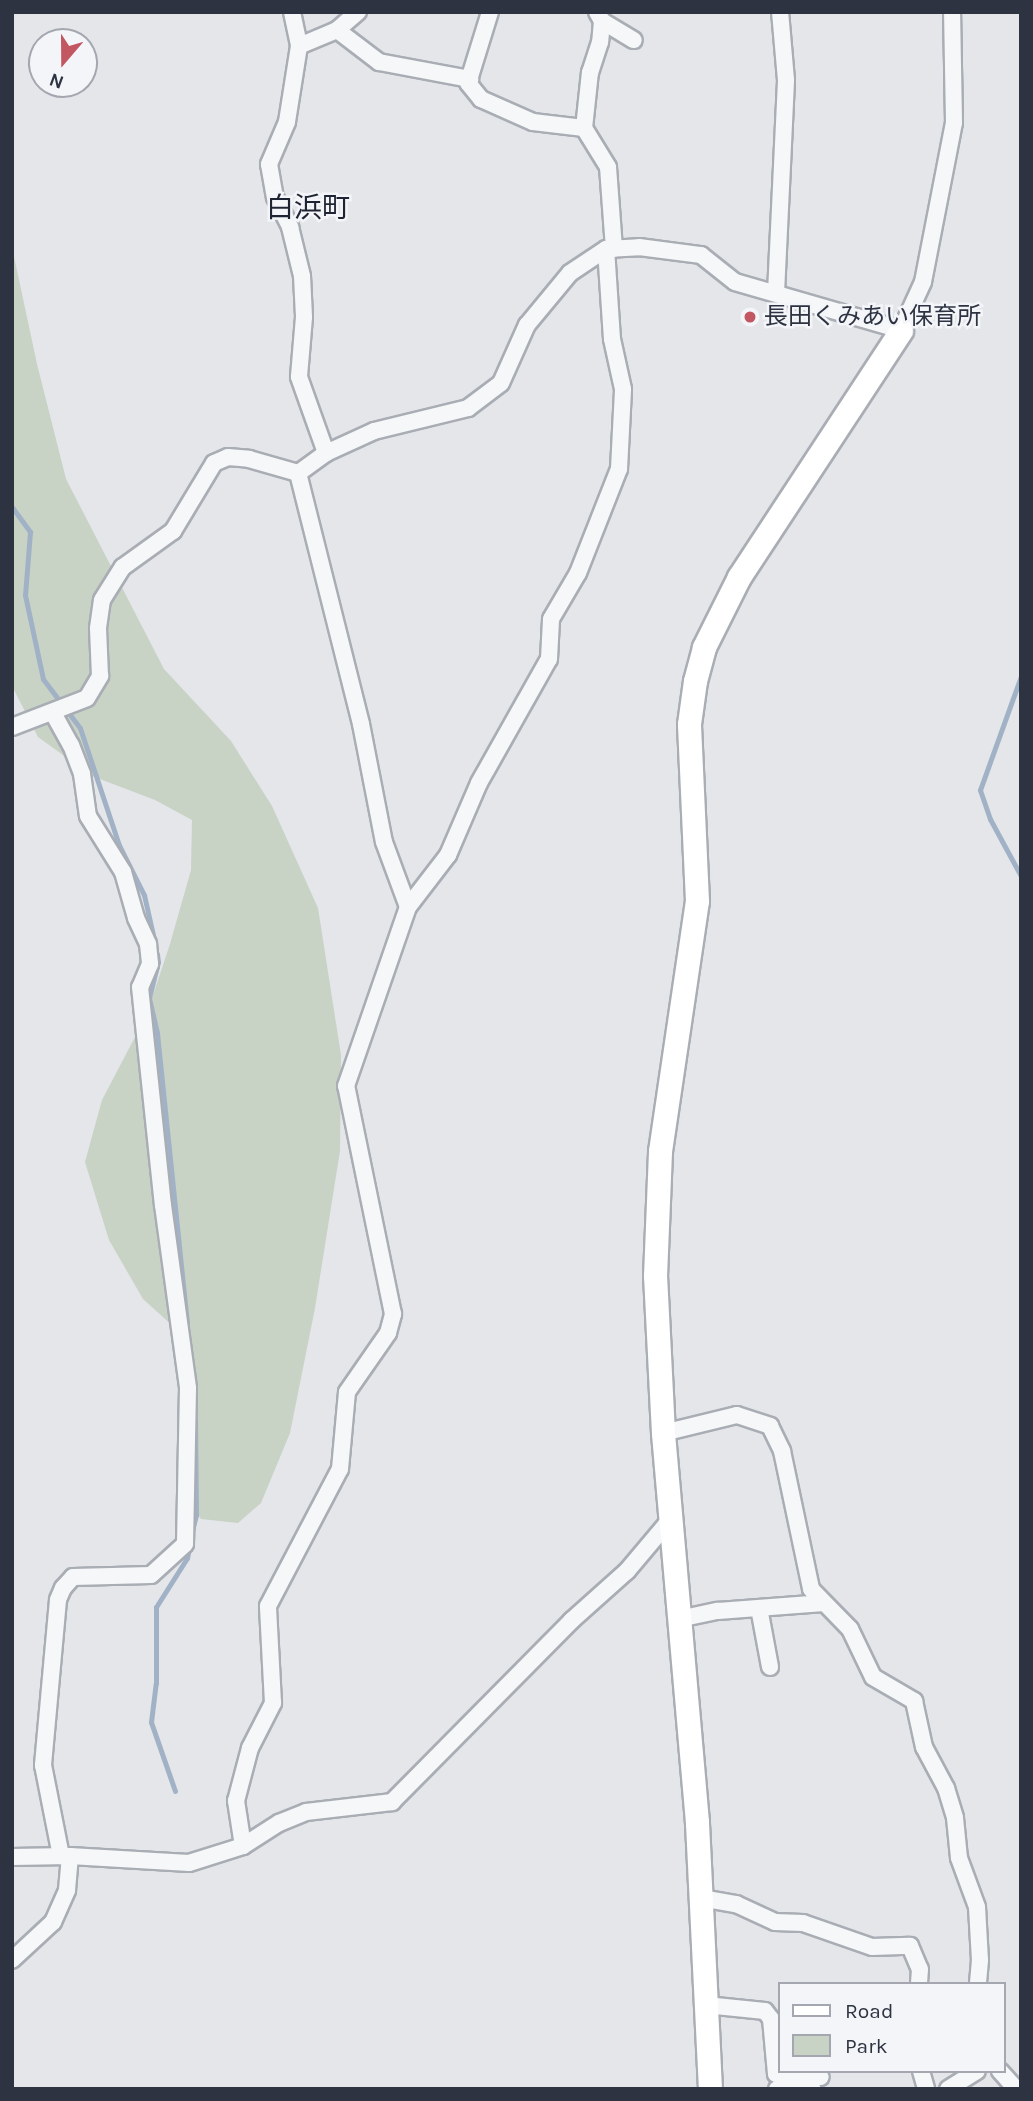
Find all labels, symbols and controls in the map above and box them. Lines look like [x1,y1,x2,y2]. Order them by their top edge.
north arrow [28,28,98,98]
text: N [46,68,67,94]
district label: 白浜町 [266,191,350,225]
place label: 長田くみあい保育所 [764,303,980,331]
marker: 長田くみあい保育所 [742,309,758,325]
legend [778,1982,1005,2073]
text: Road [845,1999,893,2023]
text: Park [845,2034,888,2058]

